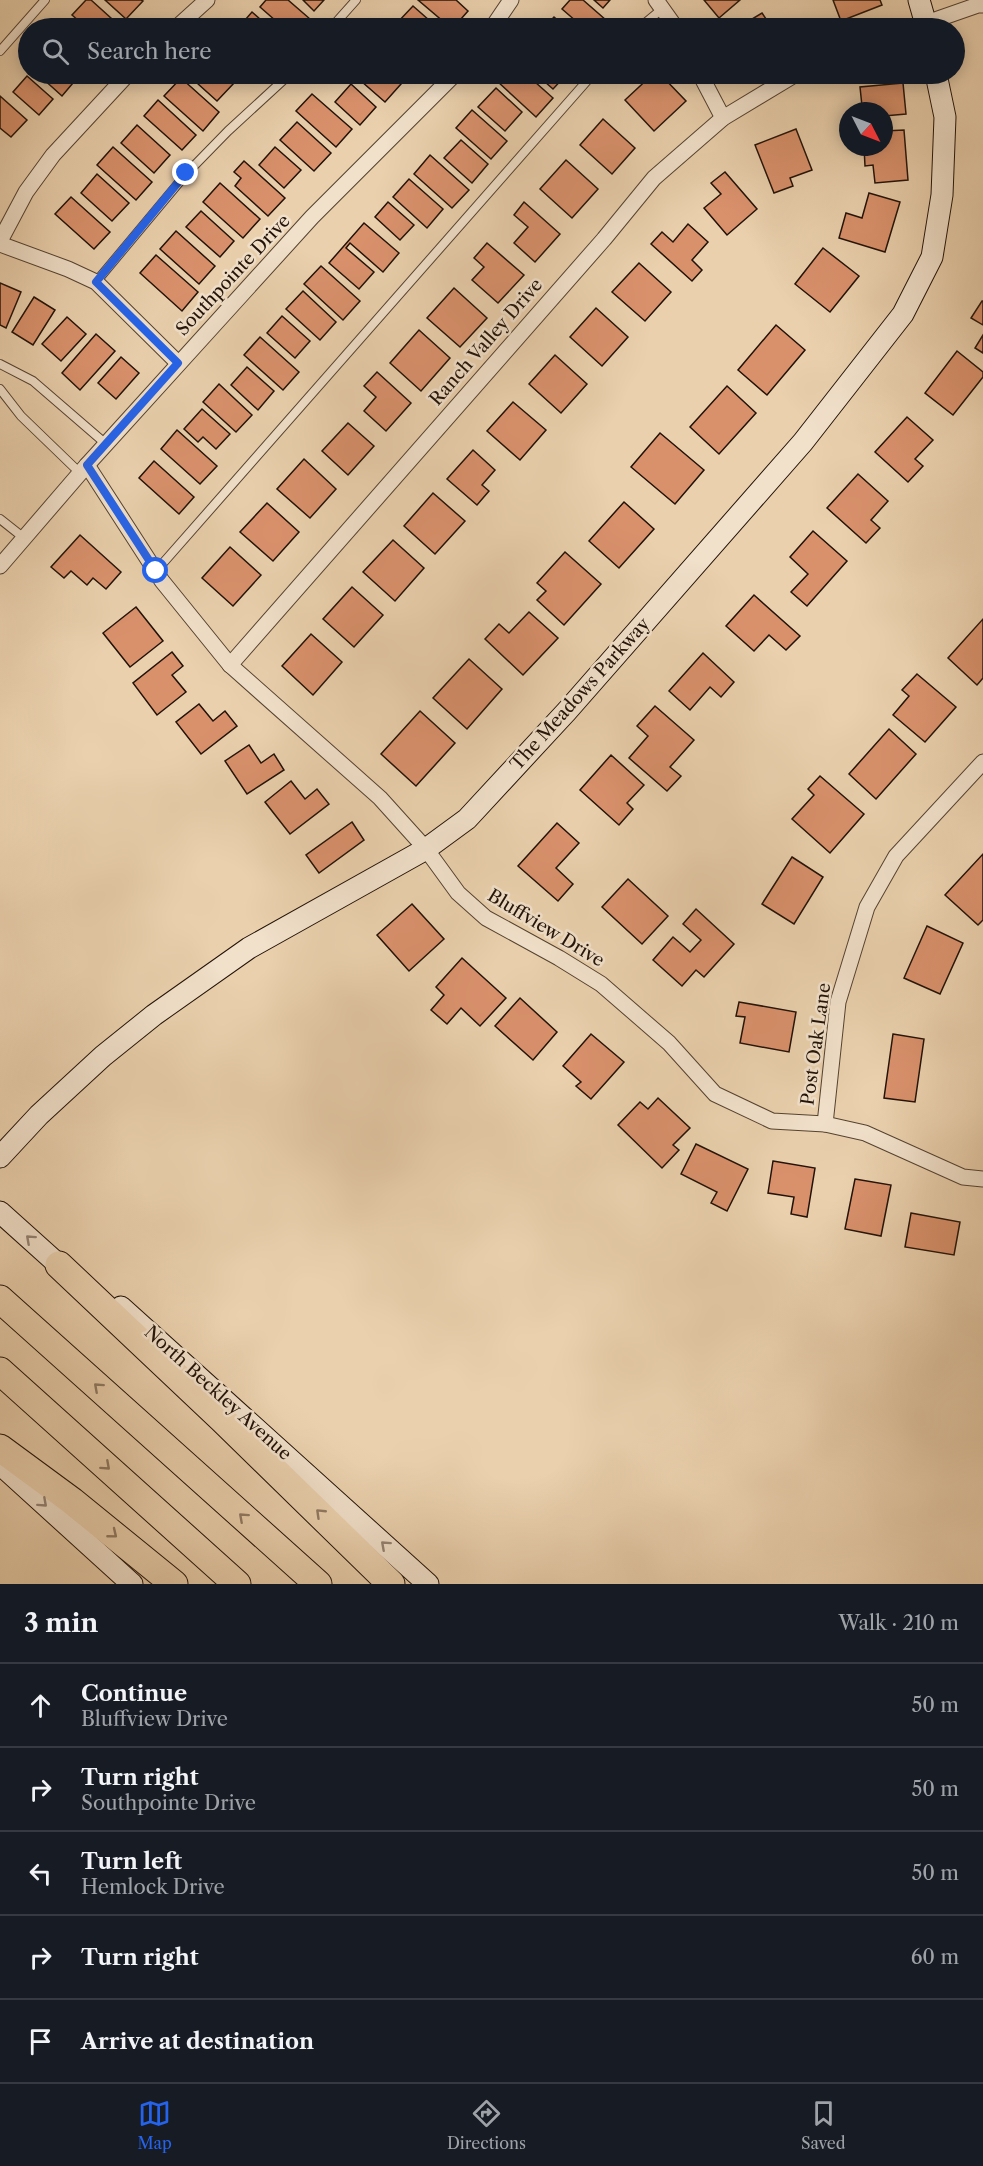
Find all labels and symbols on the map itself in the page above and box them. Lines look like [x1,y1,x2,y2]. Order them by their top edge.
north arrow [839,102,893,156]
route end [172,159,198,185]
street label: Southpointe Drive [171,210,295,340]
street label: Ranch Valley Drive [425,274,547,410]
route start [142,557,168,583]
street label: The Meadows Parkway [506,612,655,775]
street label: Bluffview Drive [484,885,608,971]
street label: Post Oak Lane [797,981,835,1107]
one-way arrow [26,1235,36,1246]
street label: North Beckley Avenue [140,1321,296,1465]
one-way arrow [94,1383,105,1394]
one-way arrow [99,1459,110,1470]
one-way arrow [36,1496,47,1507]
one-way arrow [316,1510,327,1521]
one-way arrow [239,1513,250,1524]
one-way arrow [107,1527,118,1538]
one-way arrow [381,1541,391,1552]

